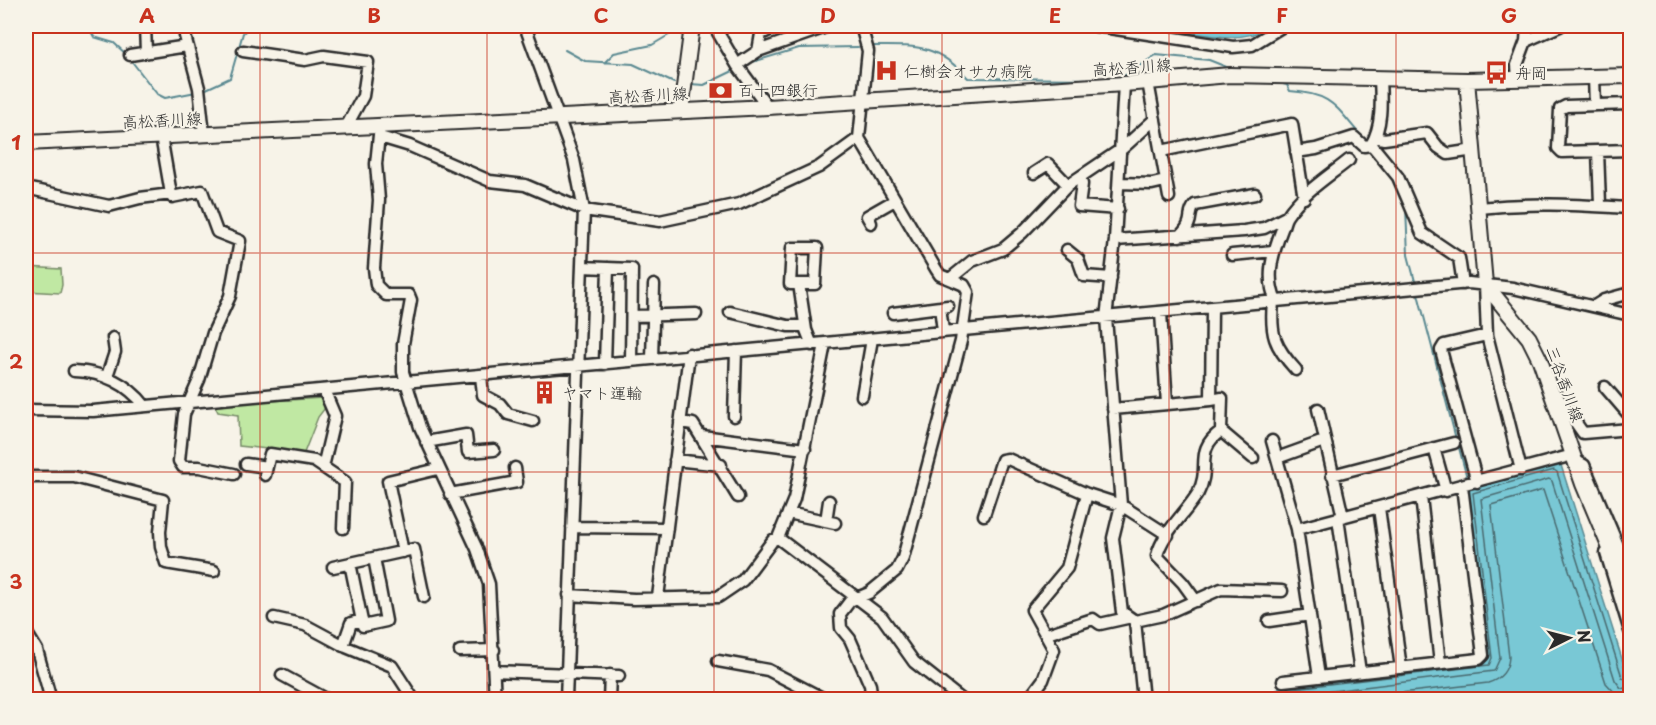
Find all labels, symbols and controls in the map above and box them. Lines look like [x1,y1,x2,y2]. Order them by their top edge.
text: A [139,0,155,30]
text: B [367,0,381,30]
text: C [593,0,609,30]
text: D [820,0,836,30]
text: E [1049,0,1061,30]
text: F [1276,0,1288,30]
text: G [1501,0,1517,30]
street label: 高松香川線 [1091,51,1173,81]
hospital icon: 仁樹会オサカ病院 [873,58,899,84]
place label: 仁樹会オサカ病院 [904,58,1032,82]
bus stop icon: 舟岡 [1484,60,1510,86]
place label: 舟岡 [1515,60,1547,84]
bank icon: 百十四銀行 [707,77,733,103]
place label: 百十四銀行 [738,77,818,101]
street label: 高松香川線 [607,80,689,108]
street label: 高松香川線 [121,105,203,133]
text: 1 [11,127,21,157]
street label: 三谷香川線 [1541,342,1591,425]
text: 2 [9,346,23,376]
building icon: ヤマト運輸 [531,380,557,406]
place label: ヤマト運輸 [562,380,642,404]
text: 3 [9,566,23,596]
north arrow [1539,608,1599,668]
text: N [1572,629,1598,644]

